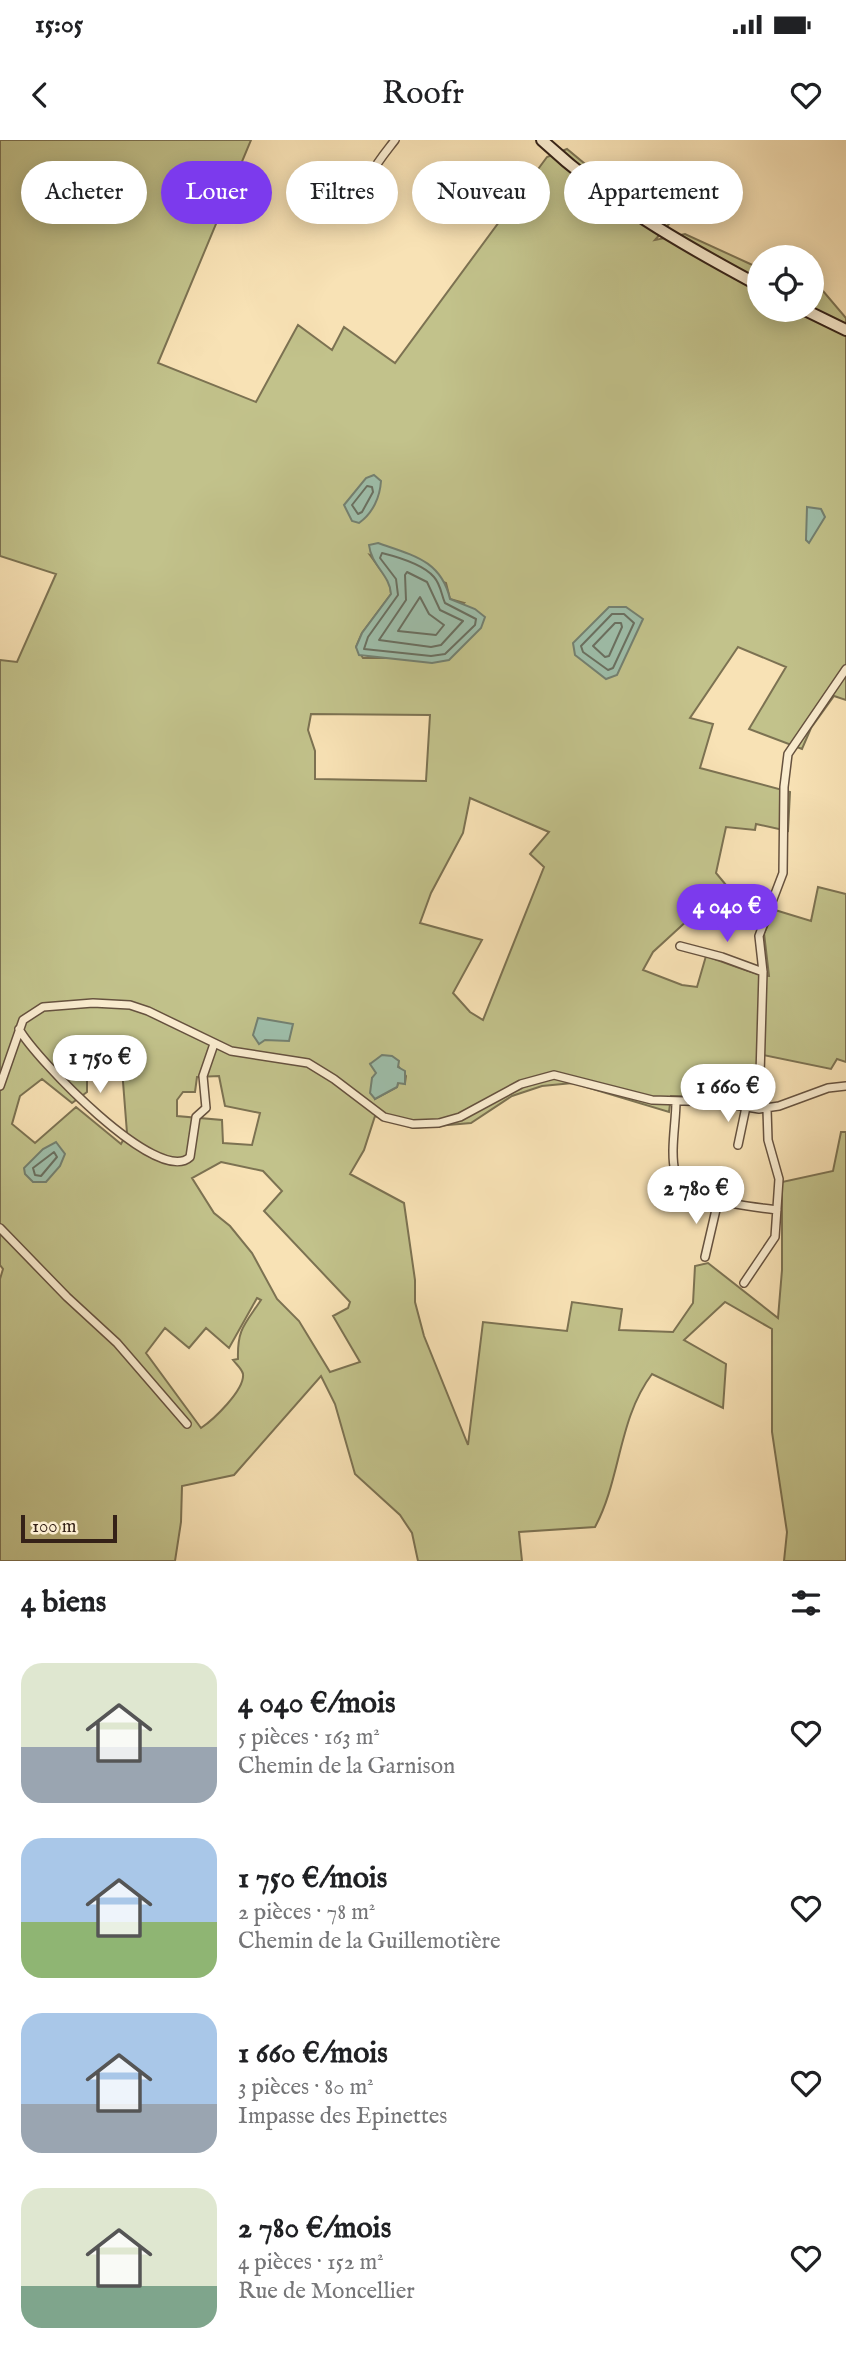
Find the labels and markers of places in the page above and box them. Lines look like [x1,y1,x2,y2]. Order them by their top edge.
pin: 4 040 € [662,884,792,944]
pin: 1 750 € [35,1035,165,1095]
pin: 1 660 € [663,1065,793,1124]
pin: 2 780 € [631,1166,761,1226]

